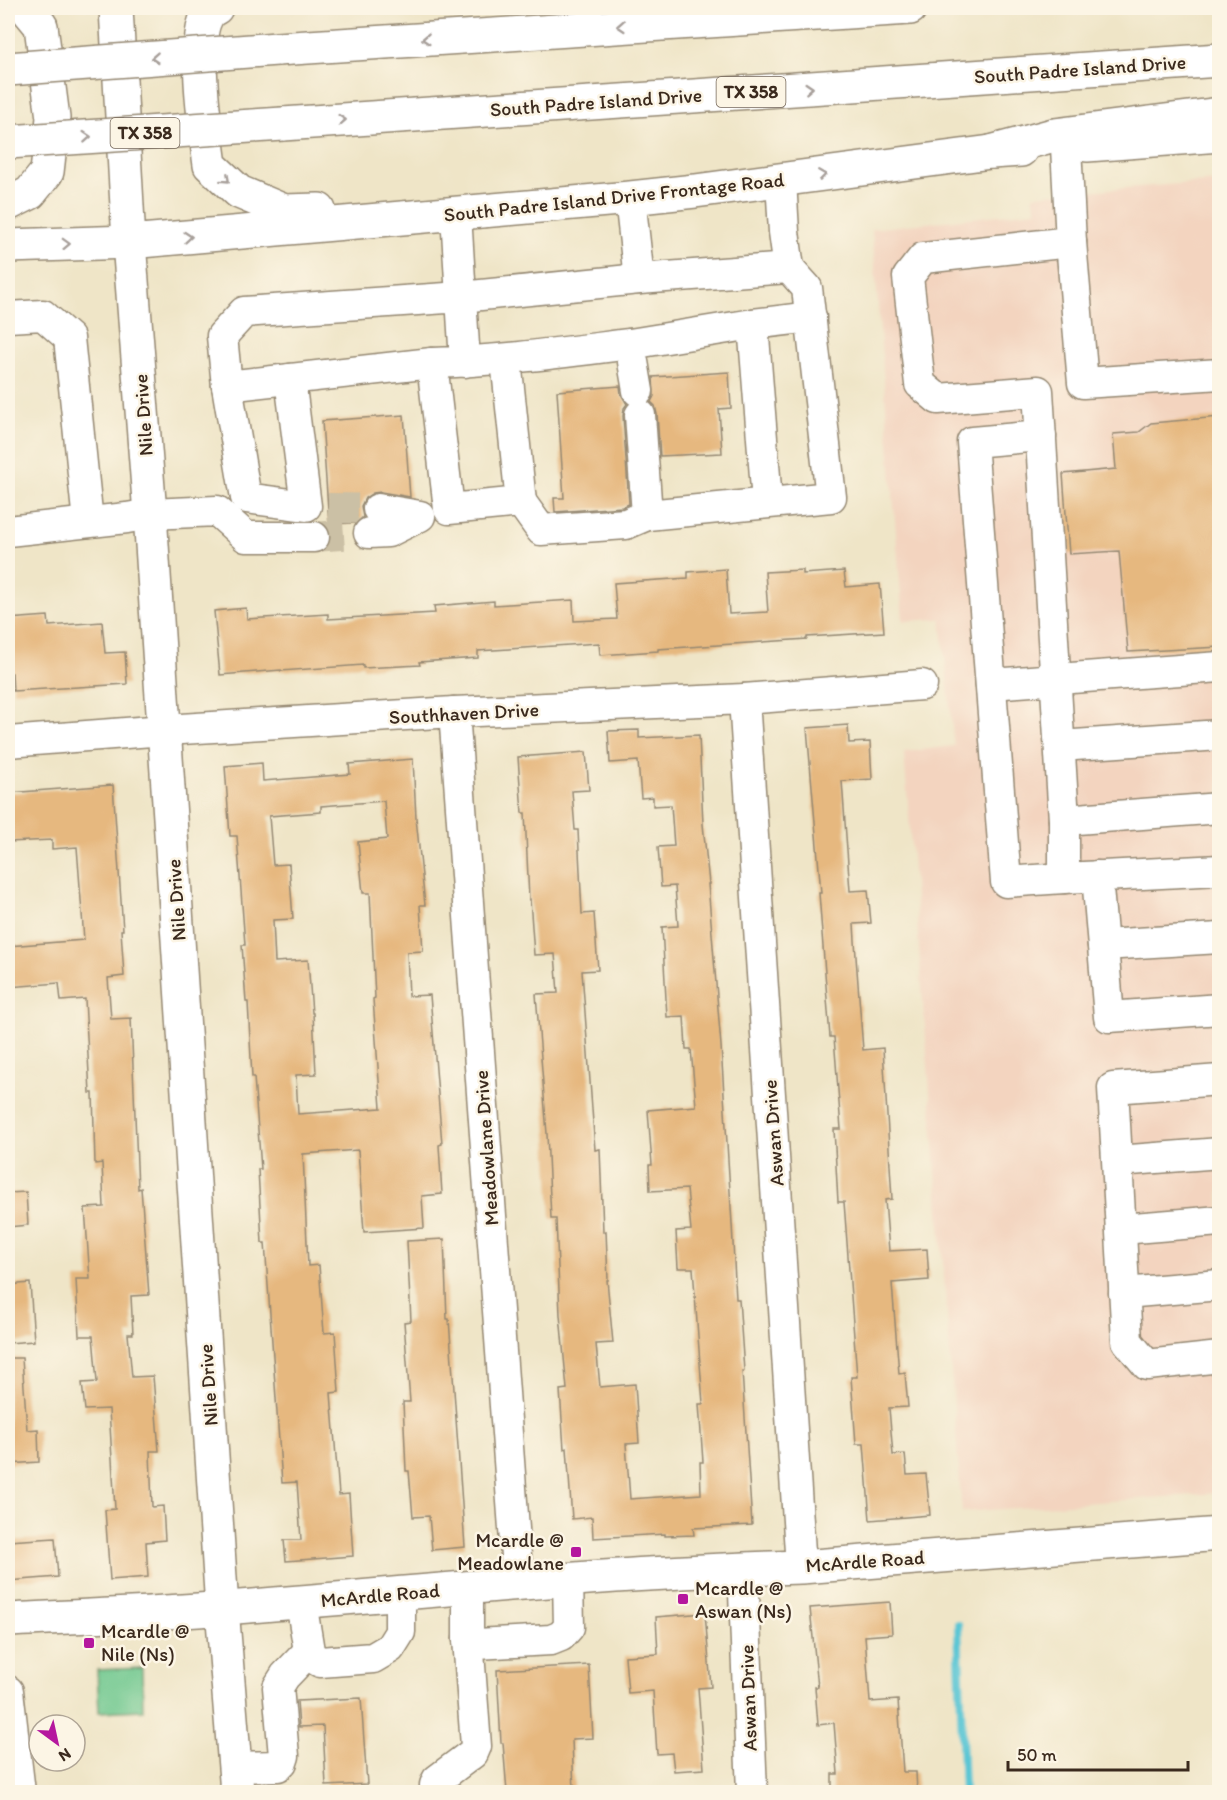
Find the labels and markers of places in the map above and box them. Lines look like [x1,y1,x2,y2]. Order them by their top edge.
place label: Mcardle @ Meadowlane [457,1528,564,1575]
marker: Mcardle @ Meadowlane [569,1545,583,1559]
place label: Mcardle @ Aswan (Ns) [695,1576,792,1623]
marker: Mcardle @ Aswan (Ns) [676,1592,690,1606]
place label: Mcardle @ Nile (Ns) [101,1619,190,1666]
marker: Mcardle @ Nile (Ns) [82,1636,96,1650]

